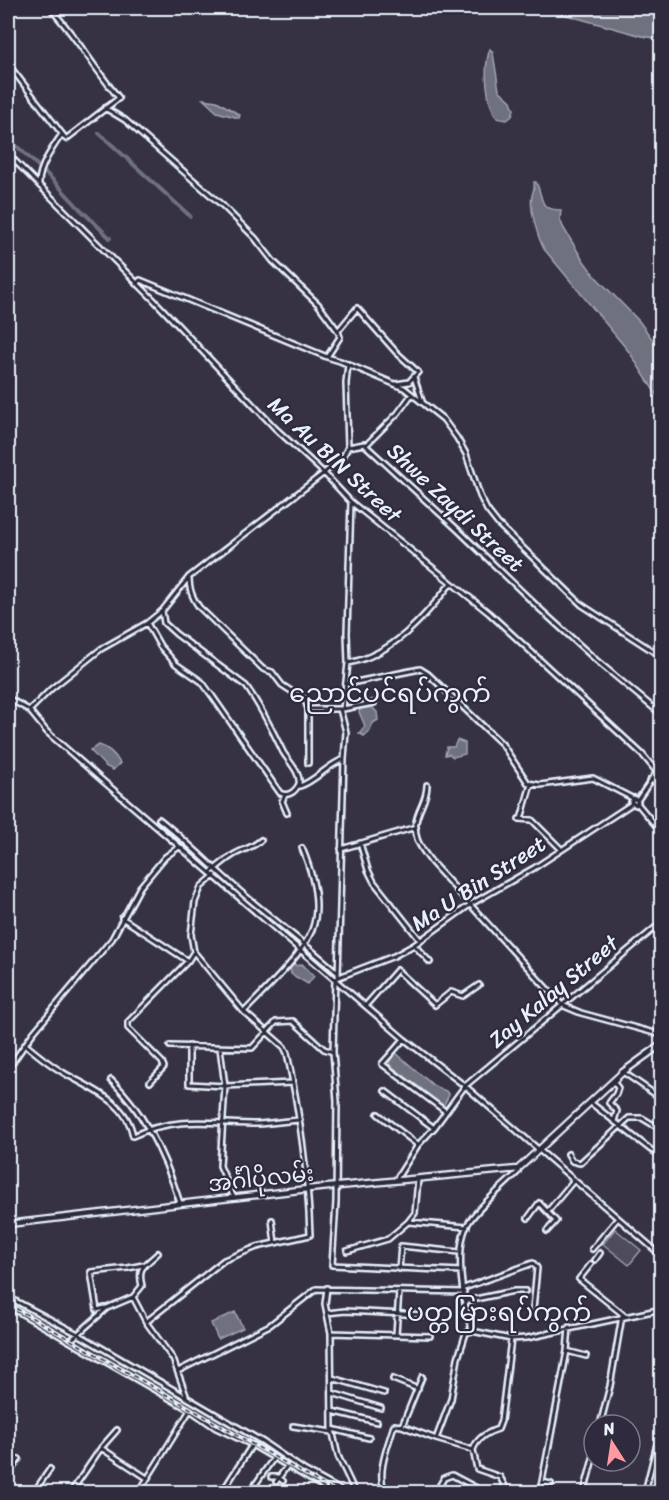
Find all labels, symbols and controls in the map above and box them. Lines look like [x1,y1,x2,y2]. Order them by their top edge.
street label: Ma Au BIN Street [258,386,412,533]
street label: Shwe Zaydi Street [377,433,534,582]
district label: ညောင်ပင်ရပ်ကွက် [289,670,491,716]
street label: Ma U Bin Street [403,825,554,942]
street label: Zay Kalay Street [479,924,628,1058]
street label: အင်္ဂါပိုလမ်း [206,1154,316,1203]
district label: ပတ္တမြားရပ်ကွက် [406,1289,592,1335]
north arrow [582,1413,642,1473]
text: N [600,1413,618,1444]

